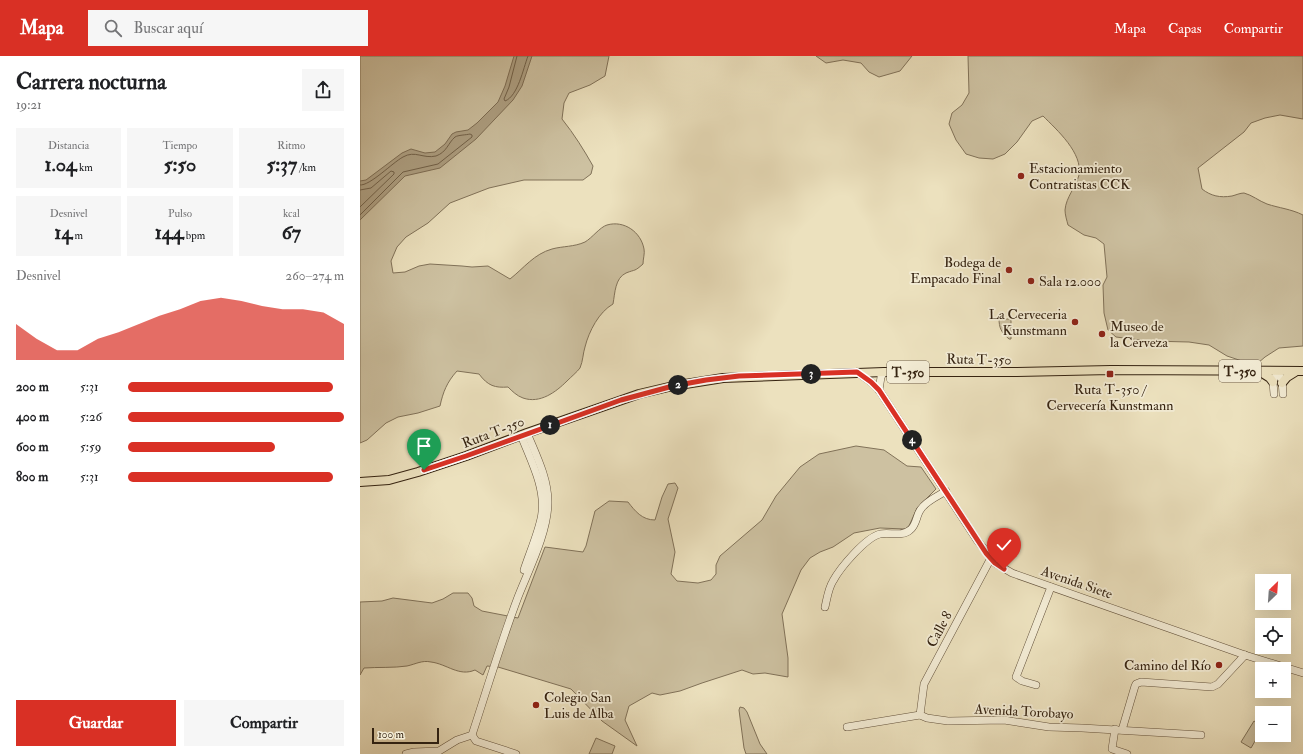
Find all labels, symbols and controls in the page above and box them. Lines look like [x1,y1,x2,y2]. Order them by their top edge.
search box [88,10,368,46]
text: Mapa [20,16,64,40]
icon: search [102,17,124,39]
text: Buscar aquí [134,19,203,38]
text: Mapa [1114,20,1146,37]
text: Capas [1168,20,1202,37]
text: Compartir [1224,20,1283,37]
text: Carrera nocturna [16,68,166,96]
button: share [302,69,344,111]
text: 19:21 [16,97,42,113]
text: Distancia [48,139,89,152]
text: Tiempo [163,139,197,152]
text: Ritmo [277,139,305,152]
text: 1.04 [45,152,77,177]
text: 5:50 [164,152,196,177]
text: 5:37 [267,152,297,177]
place label: Estacionamiento Contratistas CCK [1029,160,1130,193]
text: km [77,161,93,174]
text: /km [297,161,316,174]
marker: Estacionamiento Contratistas CCK [1016,171,1026,181]
text: Desnivel [50,207,88,220]
text: Pulso [168,207,192,220]
text: kcal [283,207,300,220]
text: 14 [54,220,72,245]
text: 144 [155,220,183,245]
text: 67 [282,220,301,245]
text: m [72,229,83,242]
text: bpm [183,229,205,242]
place label: Bodega de Empacado Final [910,254,1001,288]
marker: Bodega de Empacado Final [1004,265,1014,275]
text: Desnivel [16,268,61,284]
text: 260–274 m [286,268,344,284]
place label: Sala 12.000 [1039,273,1101,290]
marker: Sala 12.000 [1026,276,1036,286]
place label: La Cerveceria Kunstmann [989,306,1067,339]
marker: La Cerveceria Kunstmann [1070,317,1080,327]
place label: Museo de la Cerveza [1110,318,1168,351]
marker: Museo de la Cerveza [1097,329,1107,339]
street label: Ruta T-350 [946,350,1012,369]
road number: T-350 [1219,360,1261,382]
road number: T-350 [887,361,929,383]
pin: 3 [801,364,821,384]
text: 3 [809,367,813,380]
marker: Ruta T-350 / Cervecería Kunstmann [1105,369,1115,379]
pin: 2 [668,375,688,395]
text: 2 [675,378,681,391]
text: 200 m [16,379,49,395]
text: 5:31 [80,379,99,395]
place label: Ruta T-350 / Cervecería Kunstmann [1047,381,1173,414]
text: 400 m [16,409,49,425]
text: 5:26 [80,409,102,425]
street label: Ruta T-350 [460,413,527,452]
pin: 1 [540,415,560,435]
text: 1 [548,418,552,431]
pin [407,429,441,470]
pin: 4 [902,430,922,450]
text: 4 [909,433,915,446]
icon: arrive [413,435,435,457]
text: 600 m [16,439,49,455]
text: 5:59 [80,439,101,455]
text: 800 m [16,469,48,485]
text: 5:31 [80,469,99,485]
pin [987,528,1021,569]
icon: check [993,534,1015,556]
street label: Avenida Siete [1038,562,1115,603]
north arrow [1255,574,1291,610]
map controls [1255,574,1291,742]
street label: Calle 8 [923,608,956,650]
button: locate [1255,618,1291,654]
place label: Camino del Río [1124,657,1211,674]
marker: Camino del Río [1214,660,1224,670]
button: + [1255,662,1291,698]
place label: Colegio San Luis de Alba [544,689,614,722]
button: Guardar [16,700,176,746]
button: Compartir [184,700,344,746]
marker: Colegio San Luis de Alba [531,700,541,710]
street label: Avenida Torobayo [973,700,1074,724]
button: − [1255,706,1291,742]
scale bar [372,726,439,745]
text: 100 m [378,728,404,741]

